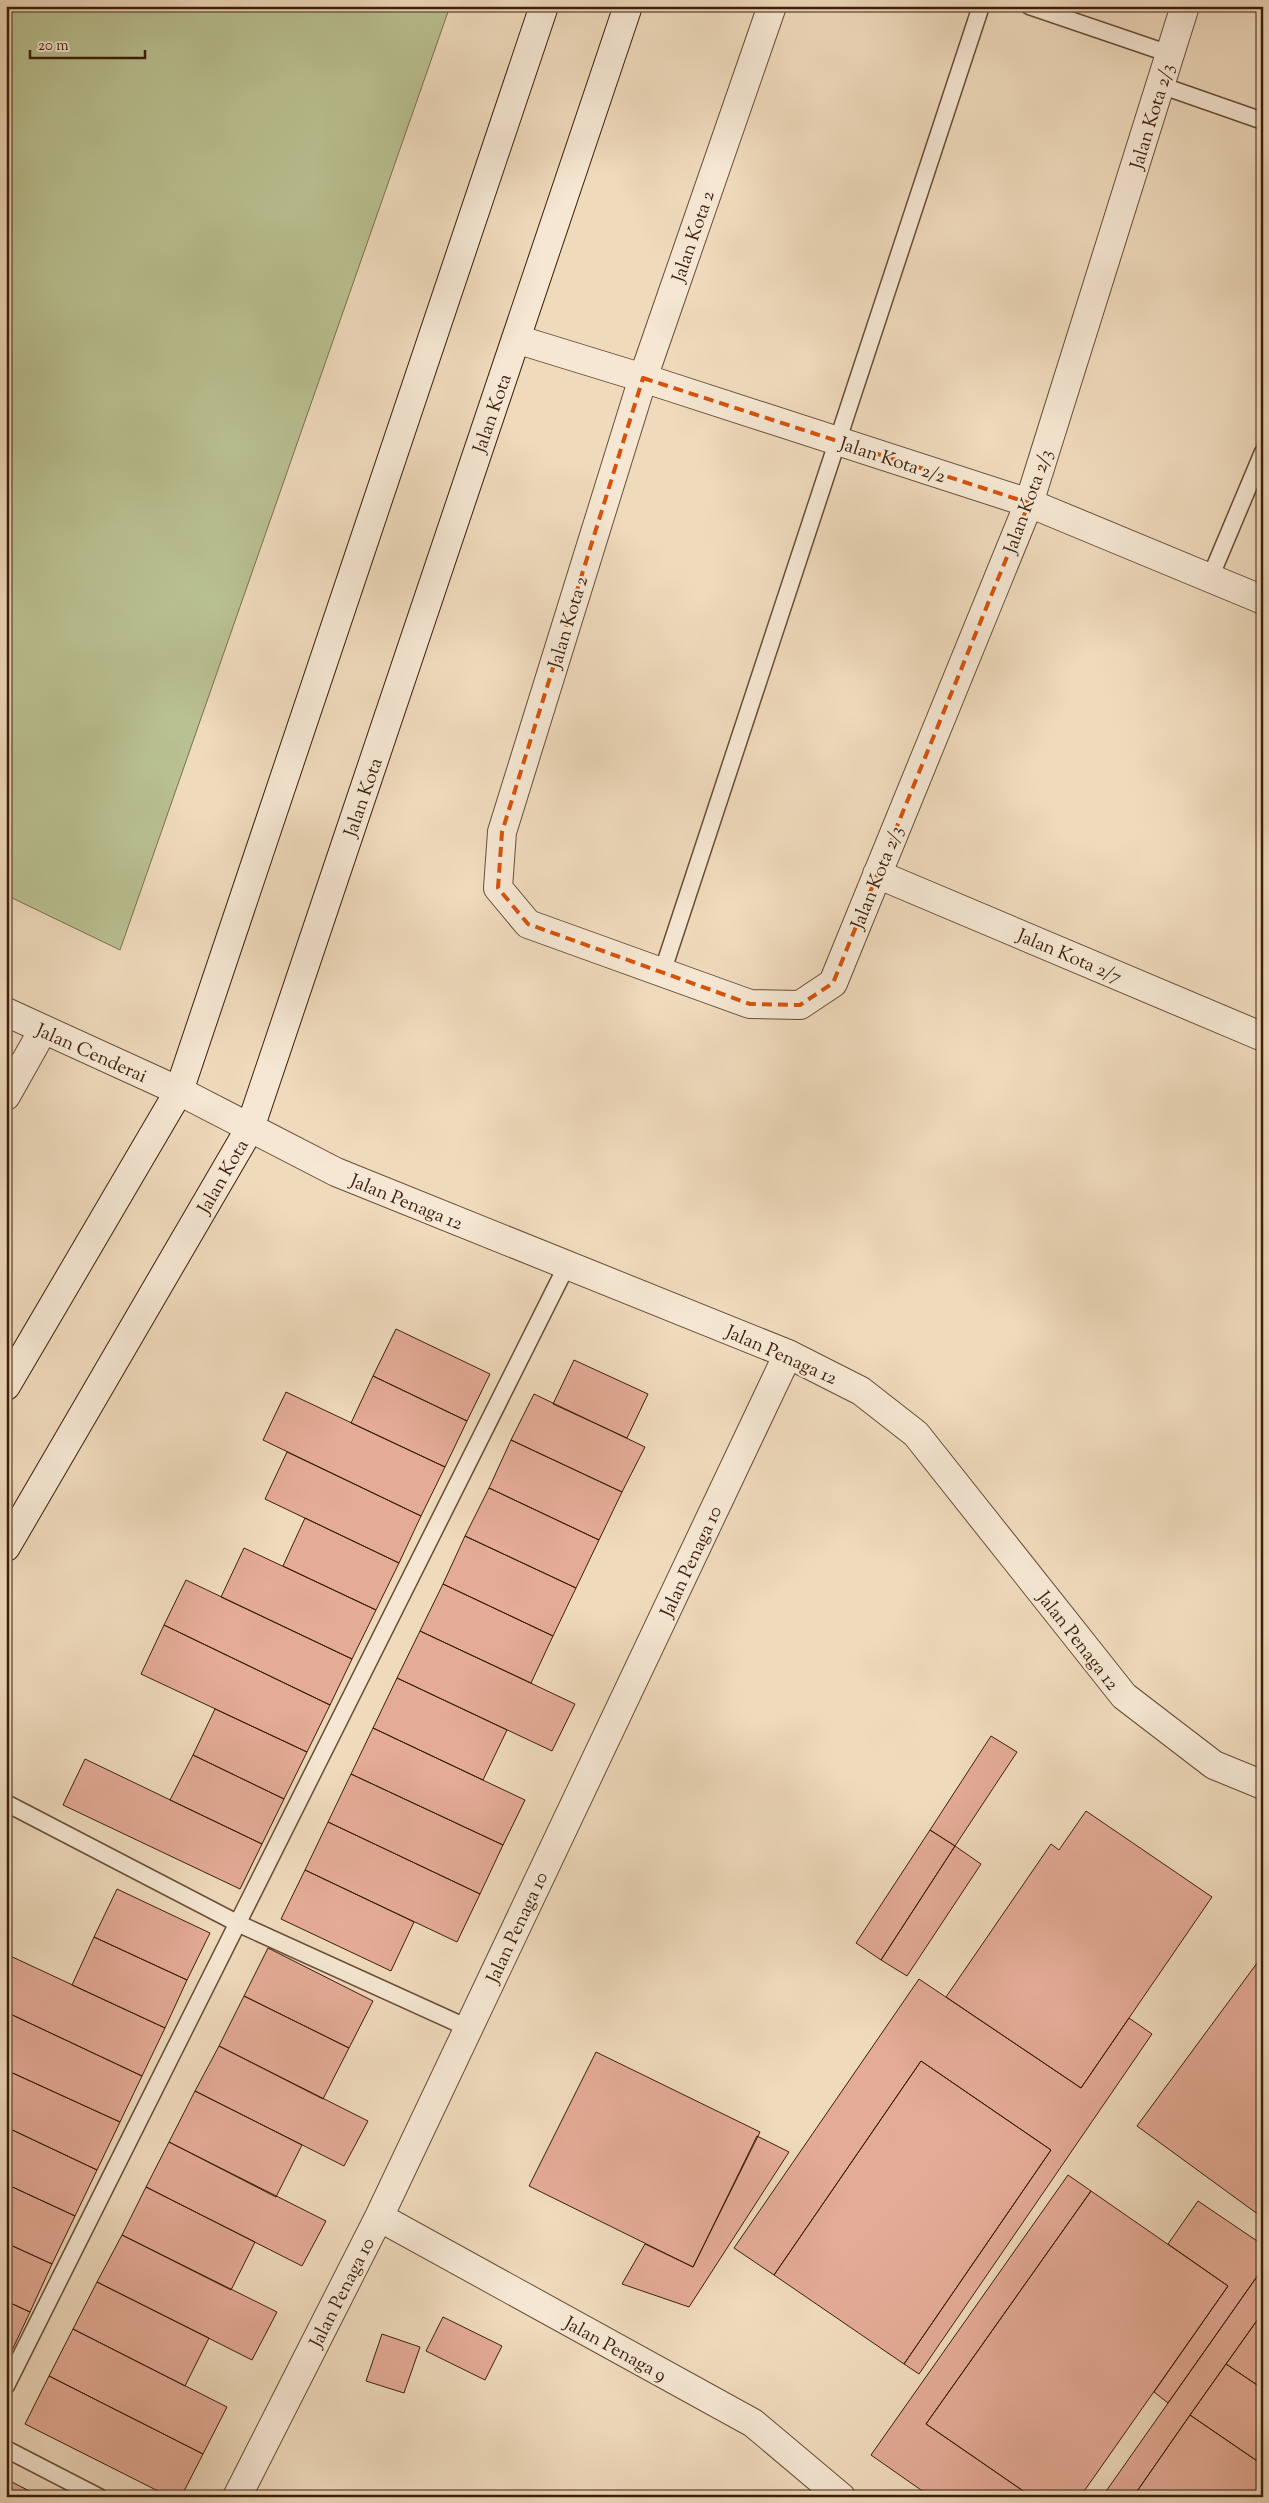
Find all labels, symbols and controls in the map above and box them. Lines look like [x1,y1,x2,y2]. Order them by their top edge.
scale bar [30,28,145,60]
text: 20 m [38,36,69,57]
street label: Jalan Kota 2/3 [1124,61,1182,174]
street label: Jalan Kota 2 [666,187,723,287]
street label: Jalan Kota [467,370,520,458]
street label: Jalan Kota 2/2 [835,431,949,491]
street label: Jalan Kota 2/3 [998,446,1061,559]
street label: Jalan Kota 2 [542,573,596,673]
street label: Jalan Kota [338,754,391,842]
street label: Jalan Kota 2/3 [845,822,911,935]
street label: Jalan Kota 2/7 [1012,923,1126,992]
street label: Jalan Cenderai [30,1017,151,1091]
street label: Jalan Kota [191,1135,256,1220]
street label: Jalan Penaga 12 [345,1168,467,1238]
street label: Jalan Penaga 12 [720,1319,841,1393]
street label: Jalan Penaga 10 [654,1502,730,1623]
street label: Jalan Penaga 12 [1029,1585,1125,1697]
street label: Jalan Penaga 10 [480,1868,556,1989]
street label: Jalan Penaga 10 [303,2233,383,2354]
street label: Jalan Penaga 9 [558,2310,671,2389]

